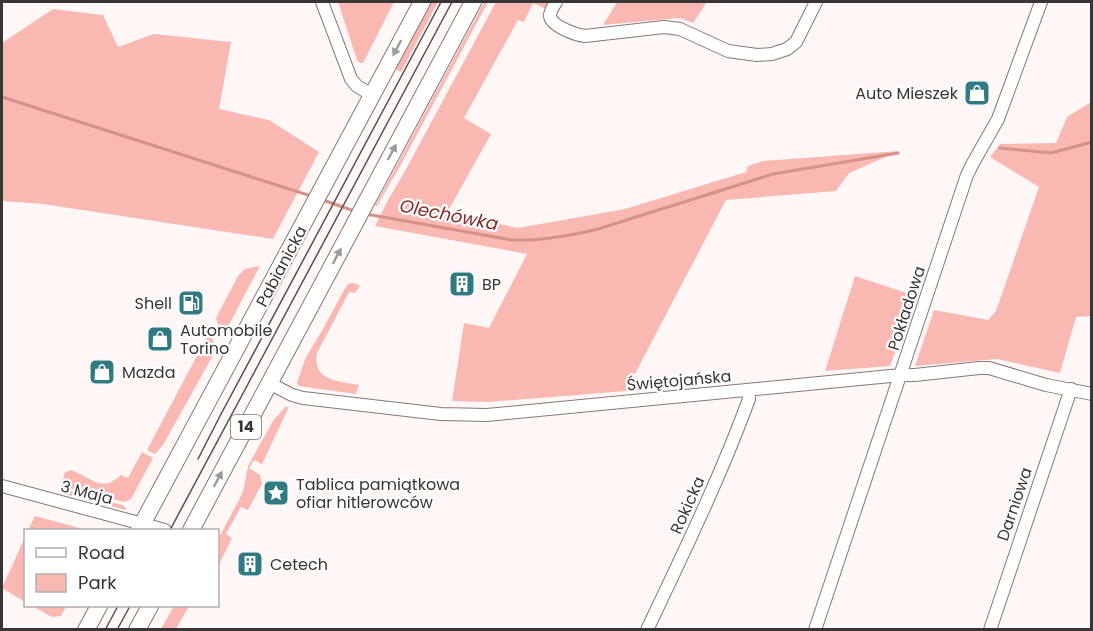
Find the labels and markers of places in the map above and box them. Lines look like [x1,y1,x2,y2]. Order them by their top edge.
shop icon: Auto Mieszek [962,78,992,108]
place label: Auto Mieszek [855,82,959,105]
building icon: BP [447,269,477,299]
place label: BP [482,273,501,296]
fuel station icon: Shell [176,288,206,318]
place label: Shell [135,292,172,315]
place label: Automobile Torino [180,319,272,360]
shop icon: Automobile Torino [145,324,175,354]
shop icon: Mazda [87,357,117,387]
place label: Mazda [122,361,176,384]
place label: Tablica pamiątkowa ofiar hitlerowców [296,473,460,514]
place icon: Tablica pamiątkowa ofiar hitlerowców [261,478,291,508]
building icon: Cetech [235,549,265,579]
place label: Cetech [270,553,328,576]

